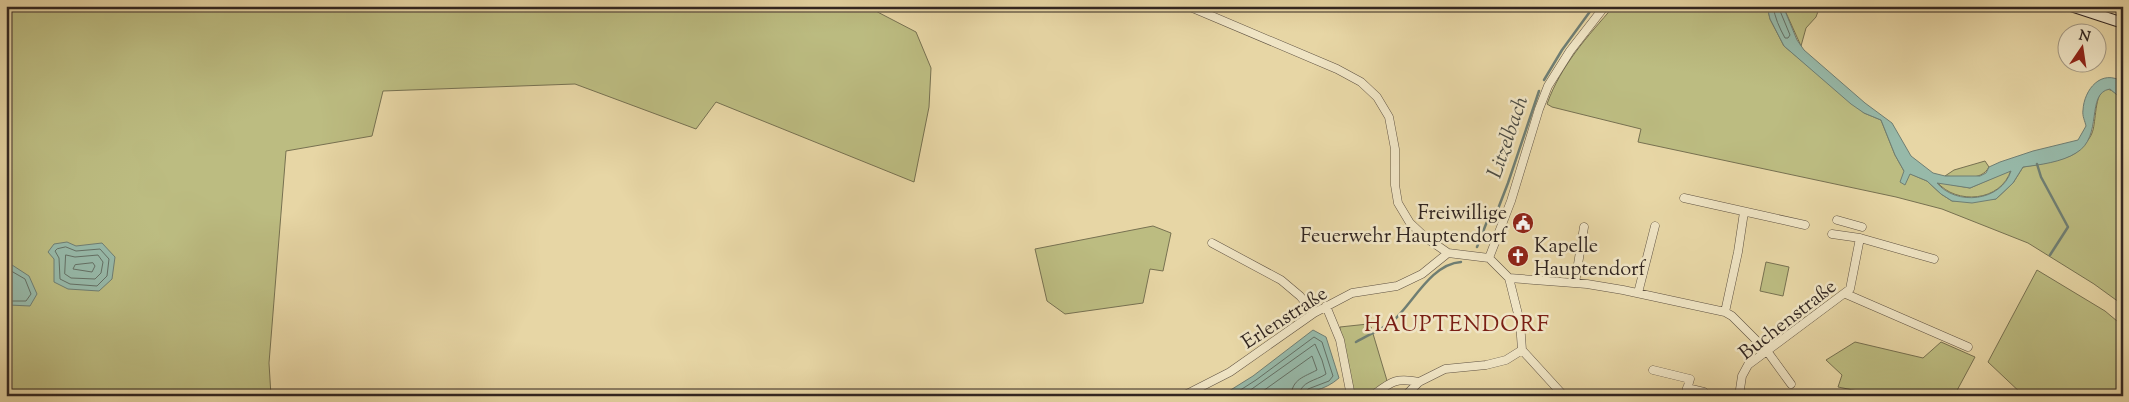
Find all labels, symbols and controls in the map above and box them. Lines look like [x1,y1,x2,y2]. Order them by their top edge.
north arrow [2056,22,2106,72]
text: N [2077,26,2092,48]
water label: Litzelbach [1481,93,1537,183]
place label: Freiwillige Feuerwehr Hauptendorf [1300,200,1508,252]
public building icon: Freiwillige Feuerwehr Hauptendorf [1511,211,1535,235]
place label: Kapelle Hauptendorf [1534,233,1647,285]
church icon: Kapelle Hauptendorf [1506,244,1530,268]
street label: Buchenstraße [1734,274,1844,368]
street label: Erlenstraße [1237,280,1334,358]
district label: HAUPTENDORF [1364,310,1550,342]

